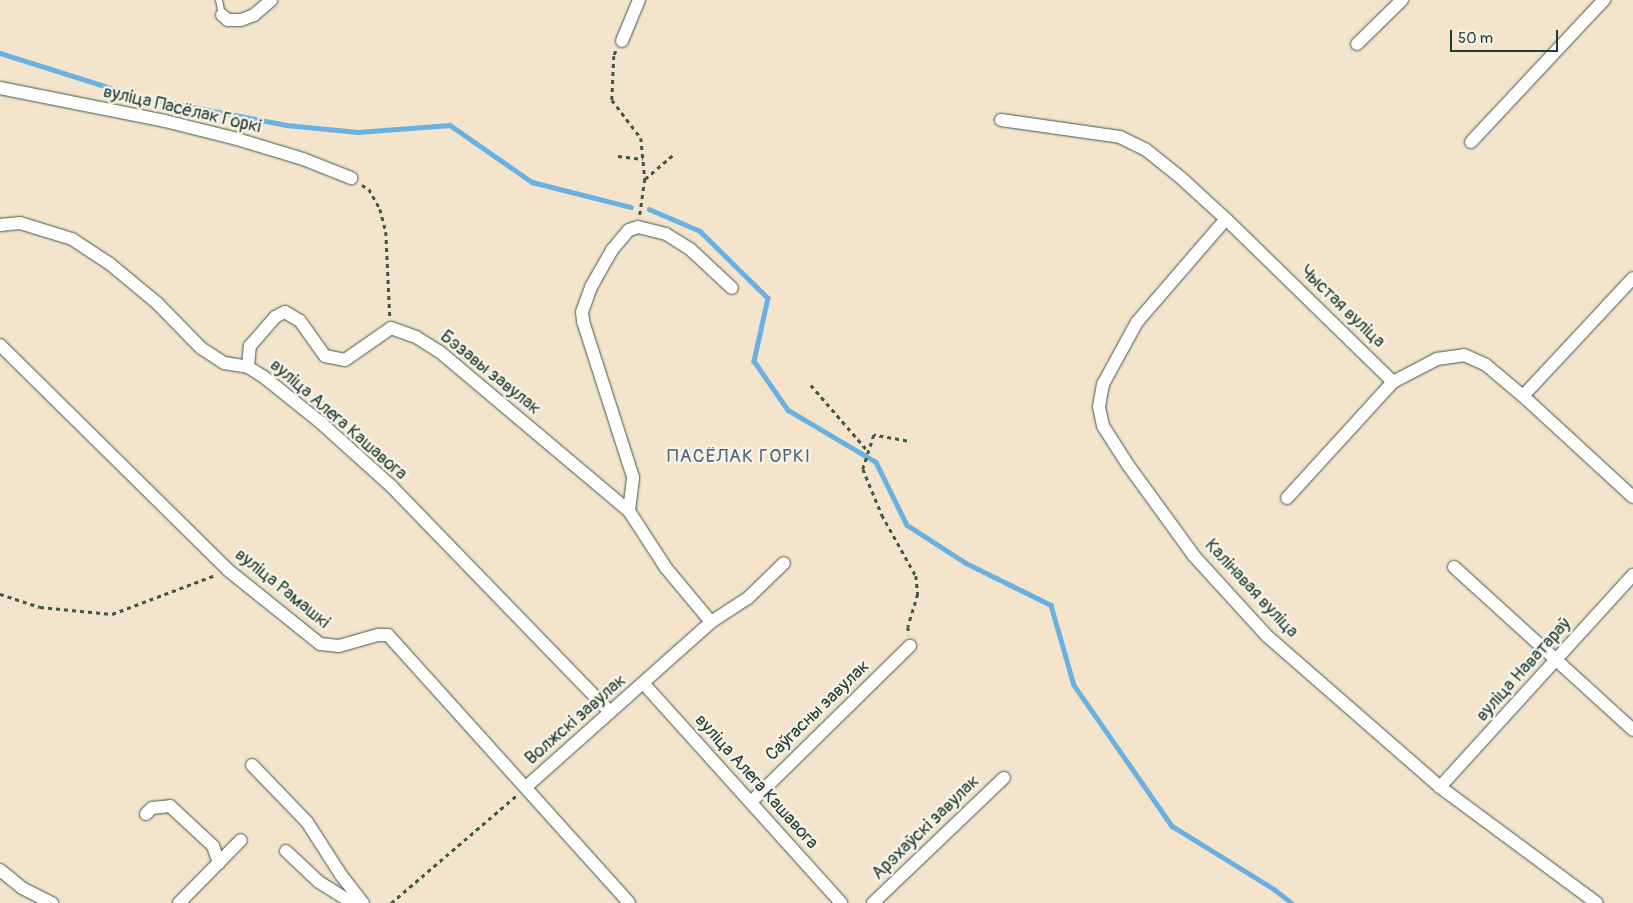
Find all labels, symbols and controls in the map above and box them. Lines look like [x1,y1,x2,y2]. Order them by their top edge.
scale bar [1453,20,1560,52]
text: 50 m [1458,29,1493,48]
street label: вуліца Пасёлак Горкі [101,81,263,139]
street label: Чыстая вуліца [1295,261,1389,353]
street label: Бэзавы завулак [436,326,544,420]
street label: вуліца Алега Кашавога [265,355,411,485]
district label: ПАСЁЛАК ГОРКІ [665,446,813,468]
street label: Калінавая вуліца [1200,535,1302,643]
street label: вуліца Рамашкі [230,544,334,634]
street label: вуліца Наватараў [1472,614,1576,726]
street label: Саўгасны завулак [762,656,874,766]
street label: Волжскі завулак [521,670,631,770]
street label: вуліца Алега Кашавога [690,710,822,854]
street label: Арэхаўскі завулак [868,771,984,885]

